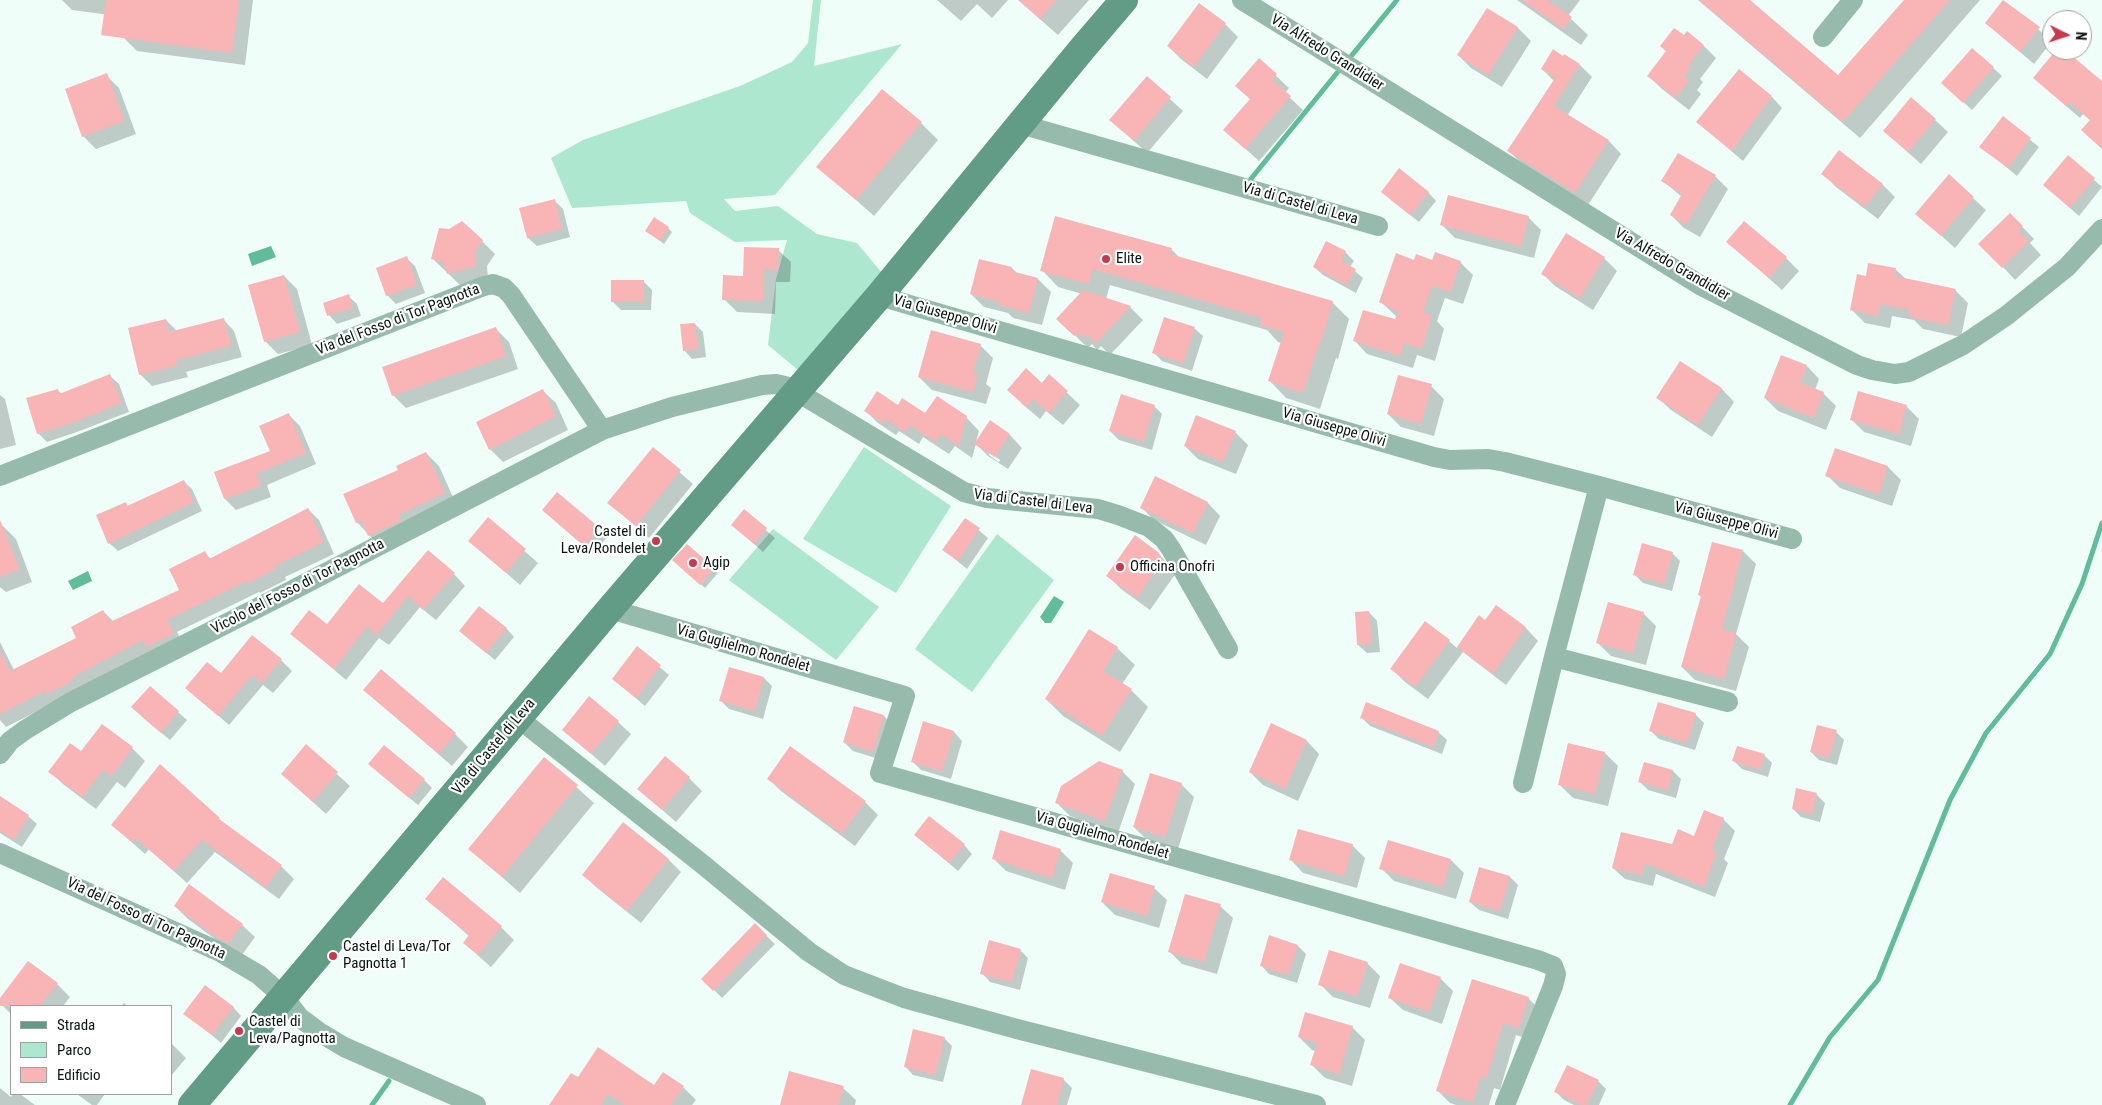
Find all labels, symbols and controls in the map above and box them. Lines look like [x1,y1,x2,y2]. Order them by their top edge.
north arrow [2042,10,2092,60]
street label: Via Alfredo Grandidier [1267,11,1387,95]
text: N [2073,31,2089,41]
street label: Via di Castel di Leva [1240,179,1360,229]
street label: Via Alfredo Grandidier [1611,225,1733,305]
place label: Elite [1116,250,1142,268]
marker: Elite [1100,253,1112,265]
street label: Via del Fosso di Tor Pagnotta [314,280,482,360]
street label: Via Giuseppe Olivi [891,292,999,338]
street label: Via Giuseppe Olivi [1280,405,1388,451]
street label: Via di Castel di Leva [973,486,1093,518]
street label: Via Giuseppe Olivi [1672,498,1780,544]
place label: Castel di Leva/Rondelet [561,523,646,558]
street label: Vicolo del Fosso di Tor Pagnotta [208,535,388,639]
marker: Castel di Leva/Rondelet [650,535,662,547]
place label: Agip [703,554,730,572]
marker: Agip [687,557,699,569]
place label: Officina Onofri [1130,558,1215,576]
marker: Officina Onofri [1114,561,1126,573]
street label: Via Guglielmo Rondelet [674,621,812,677]
street label: Via di Castel di Leva [449,695,539,799]
street label: Via Guglielmo Rondelet [1033,808,1171,864]
street label: Via del Fosso di Tor Pagnotta [63,874,229,964]
place label: Castel di Leva/Tor Pagnotta 1 [343,938,451,973]
marker: Castel di Leva/Tor Pagnotta 1 [327,950,339,962]
legend [10,1005,172,1095]
place label: Castel di Leva/Pagnotta [249,1013,336,1048]
text: Strada [57,1016,95,1034]
marker: Castel di Leva/Pagnotta [233,1025,245,1037]
text: Parco [57,1041,91,1059]
text: Edificio [57,1066,100,1084]

